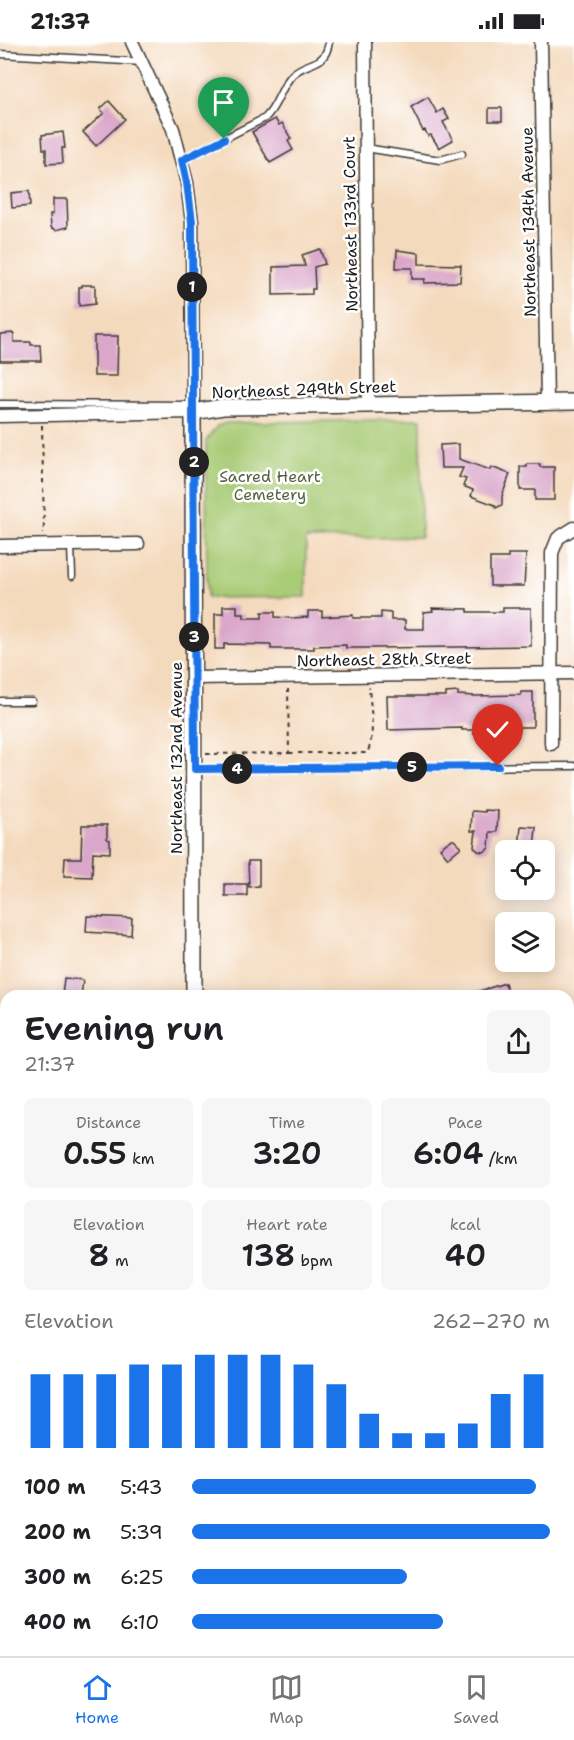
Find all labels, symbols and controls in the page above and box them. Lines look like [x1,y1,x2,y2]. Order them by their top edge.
text: 21:37 [30,7,90,36]
pin [198,77,249,139]
icon: arrive [207,86,240,119]
street label: Northeast 134th Avenue [516,127,541,317]
street label: Northeast 133rd Court [338,136,363,312]
pin: 1 [177,272,207,302]
text: 1 [188,276,196,297]
street label: Northeast 249th Street [211,376,397,403]
pin: 2 [179,447,209,477]
text: 2 [188,451,200,472]
park label: Sacred Heart Cemetery [219,466,321,505]
pin: 3 [179,622,209,652]
text: 3 [188,626,200,647]
street label: Northeast 28th Street [296,647,472,672]
street label: Northeast 132nd Avenue [166,662,187,854]
pin [472,704,523,766]
icon: check [481,713,514,746]
pin: 5 [397,752,427,782]
pin: 4 [222,754,252,784]
text: 5 [407,756,417,777]
text: 4 [231,758,243,779]
map controls [495,840,555,972]
button: locate [495,840,555,900]
button: layers [495,912,555,972]
text: Evening run [24,1006,224,1051]
button: share [487,1010,550,1073]
text: 21:37 [24,1051,75,1077]
text: Distance [76,1112,141,1133]
text: Time [269,1112,305,1133]
text: Pace [448,1112,483,1133]
text: 0.55 [63,1133,127,1174]
text: 3:20 [252,1133,322,1174]
text: 6:04 [413,1133,484,1174]
text: km [127,1148,155,1169]
text: /km [484,1148,518,1169]
text: Elevation [73,1214,144,1235]
text: Heart rate [246,1214,328,1235]
text: kcal [450,1214,481,1235]
text: 8 [89,1235,110,1276]
text: 138 [241,1235,295,1276]
text: 40 [444,1235,486,1276]
text: m [110,1250,129,1271]
text: bpm [295,1250,333,1271]
text: Elevation [24,1308,114,1334]
text: 262–270 m [432,1308,550,1334]
text: 100 m [24,1474,86,1500]
text: 5:43 [120,1474,162,1500]
text: 200 m [24,1519,91,1545]
text: 5:39 [120,1519,163,1545]
text: 300 m [24,1564,91,1590]
text: 6:25 [120,1564,164,1590]
text: 400 m [24,1609,91,1635]
text: 6:10 [120,1609,159,1635]
tab: Home [75,1671,119,1728]
tab: Map [269,1671,303,1728]
tab: Saved [454,1671,499,1728]

